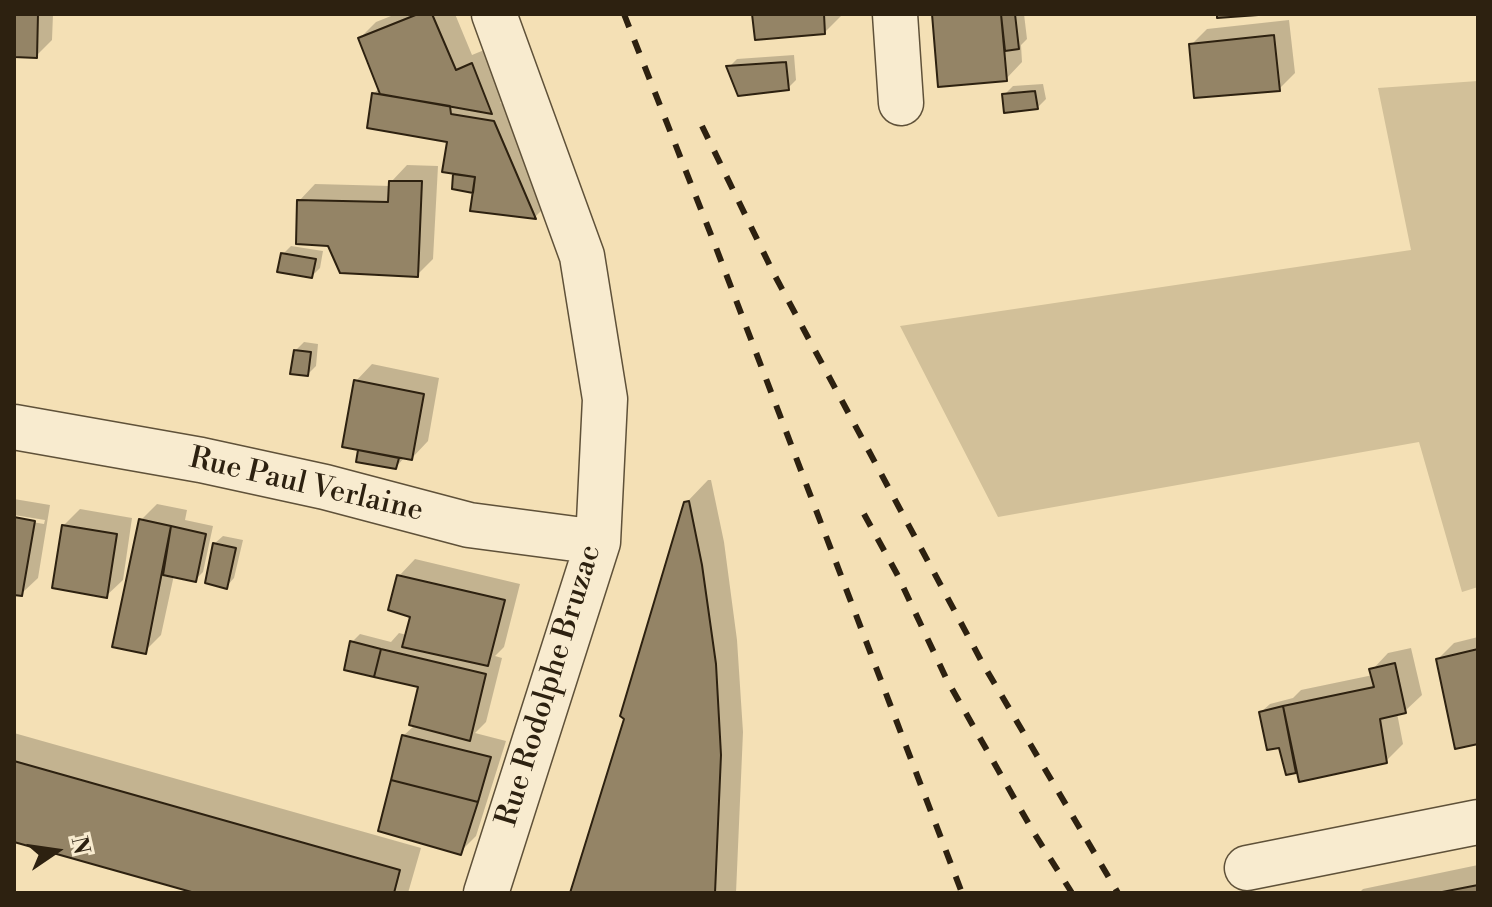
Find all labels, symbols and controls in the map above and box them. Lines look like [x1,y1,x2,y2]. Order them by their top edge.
street label: Rue Paul Verlaine [186,442,426,530]
street label: Rue Rodolphe Bruzac [490,541,610,831]
north arrow [16,811,96,891]
text: N [65,834,95,857]

